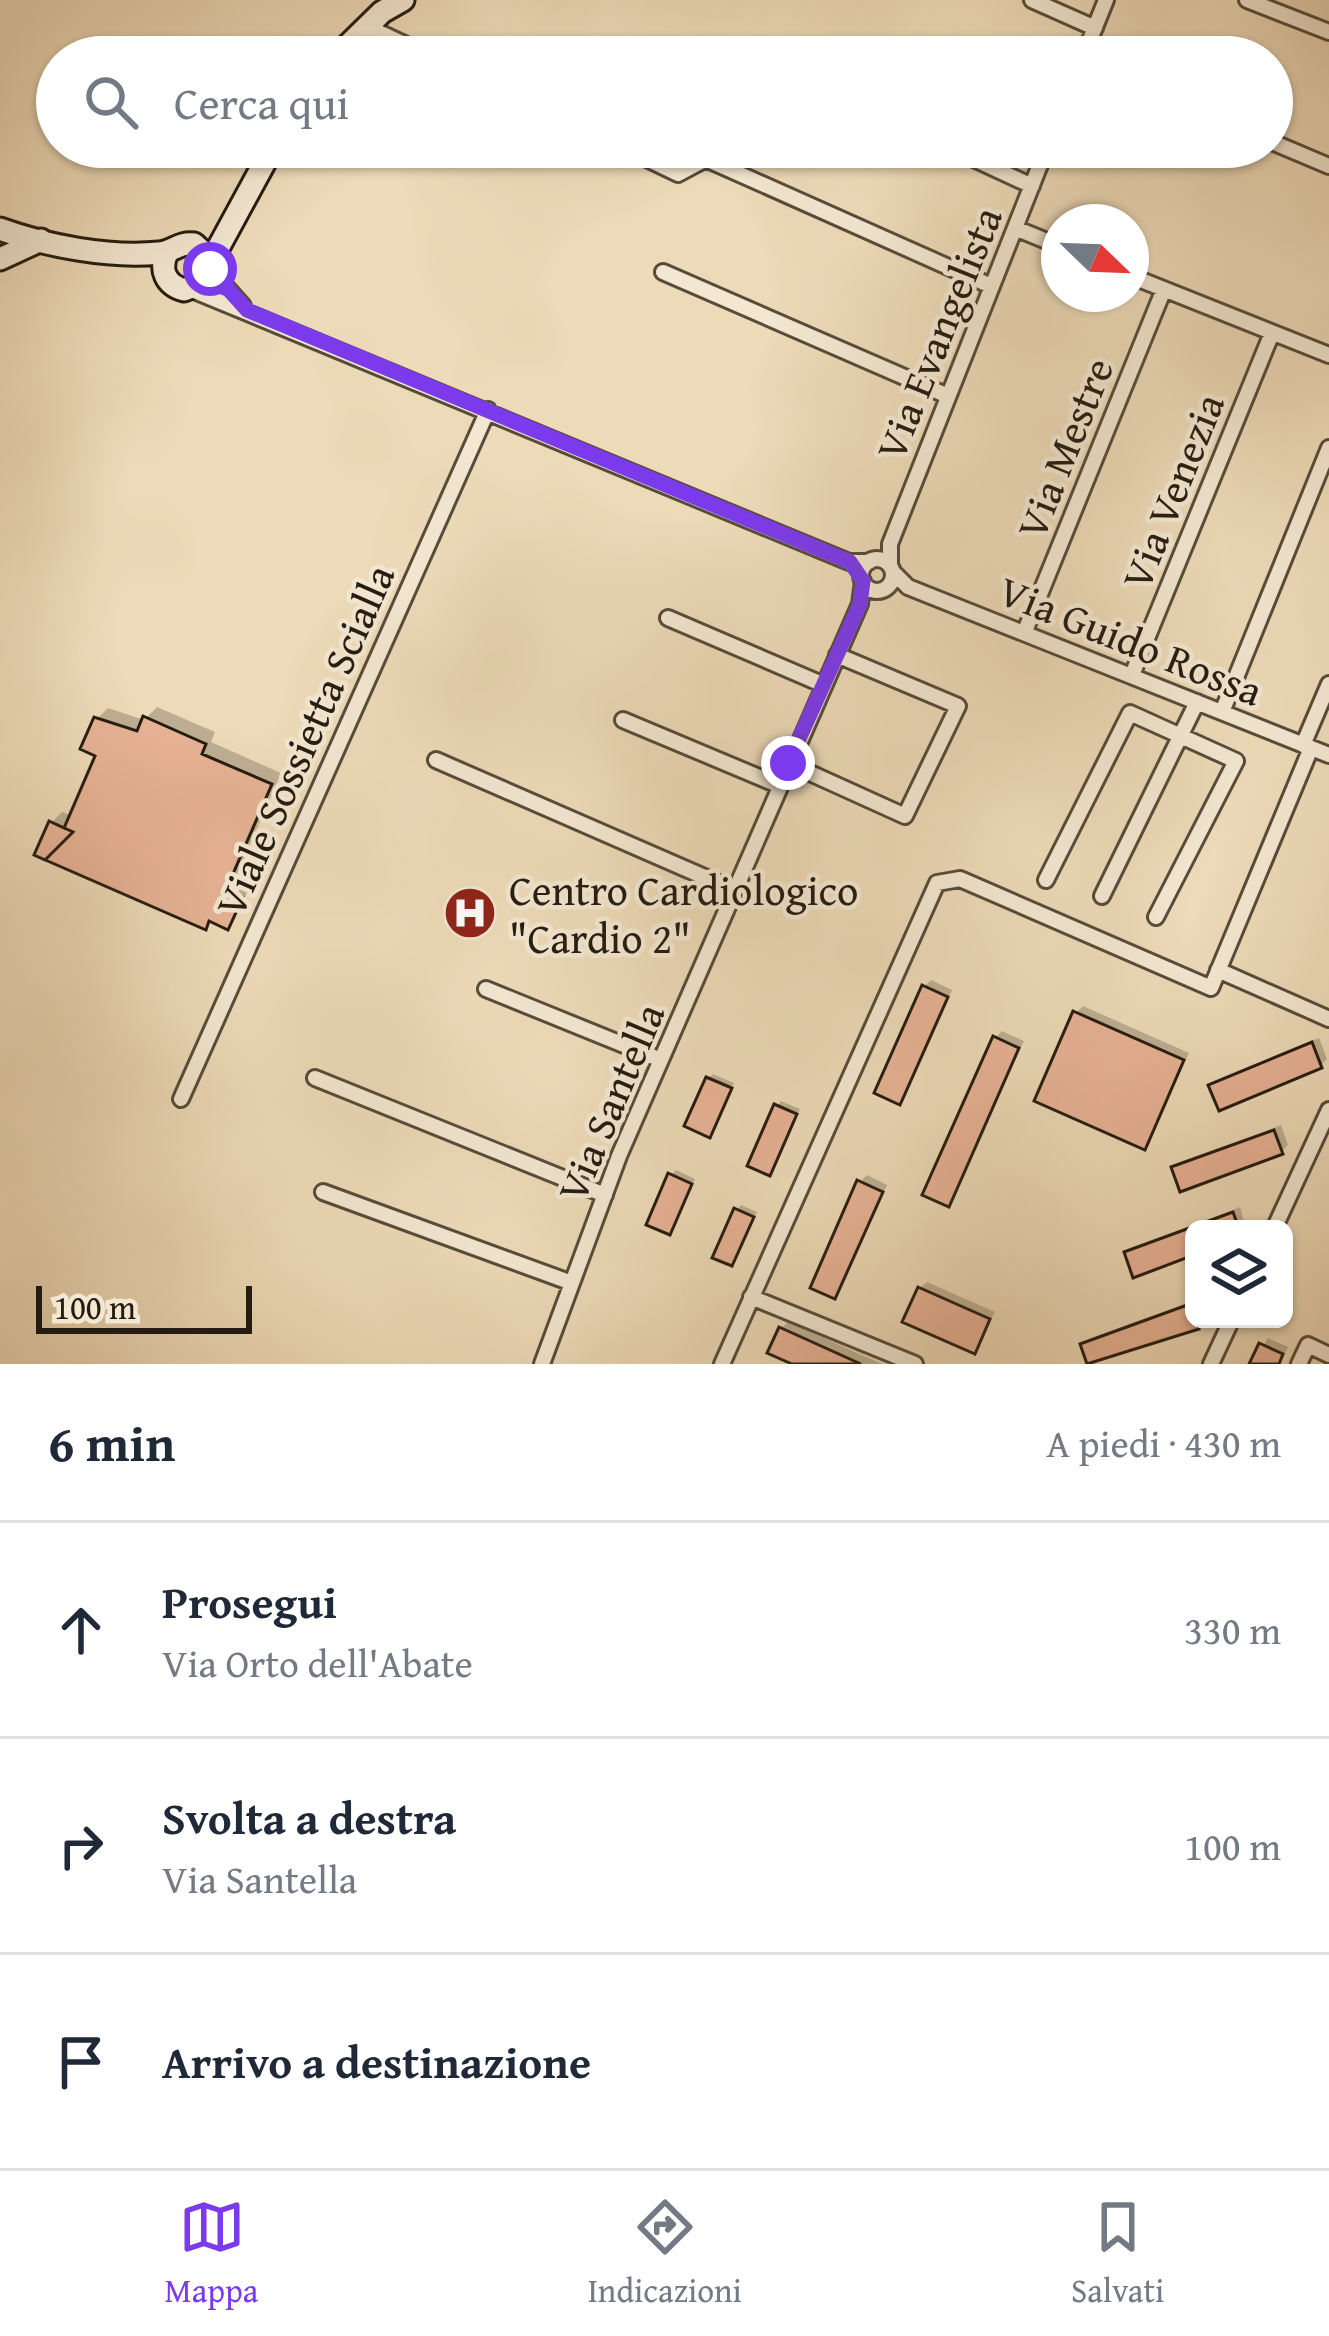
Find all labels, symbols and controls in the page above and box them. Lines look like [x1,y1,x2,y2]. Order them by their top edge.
search box [36,36,1293,168]
icon: search [78,69,144,135]
text: Cerca qui [174,70,349,135]
street label: Via Evangelista [859,197,1017,469]
north arrow [1041,204,1149,312]
route start [183,242,237,296]
street label: Via Mestre [1000,348,1128,548]
street label: Via Venezia [1105,384,1239,598]
street label: Viale Sossietta Scialla [199,554,409,926]
street label: Via Guido Rossa [990,559,1272,721]
route end [761,736,815,790]
place label: Centro Cardiologico "Cardio 2" [509,859,858,968]
hospital icon: Centro Cardiologico "Cardio 2" [442,885,498,941]
street label: Via Santella [541,993,679,1211]
map controls [1185,1220,1293,1328]
button: layers [1185,1220,1293,1328]
scale bar [36,1280,252,1333]
text: 100 m [54,1283,136,1331]
text: 6 min [48,1405,175,1480]
text: A piedi · 430 m [1046,1414,1281,1471]
text: Prosegui [162,1569,337,1634]
icon: ahead [48,1597,114,1663]
text: 330 m [1184,1601,1281,1658]
text: Via Orto dell'Abate [162,1634,473,1691]
text: Svolta a destra [162,1785,456,1850]
icon: right [48,1813,114,1879]
text: 100 m [1184,1817,1281,1874]
text: Via Santella [162,1850,357,1907]
icon: arrive [48,2029,114,2095]
text: Arrivo a destinazione [162,2029,591,2094]
tab: Mappa [165,2194,258,2314]
tab: Indicazioni [588,2194,742,2314]
tab: Salvati [1071,2194,1164,2314]

